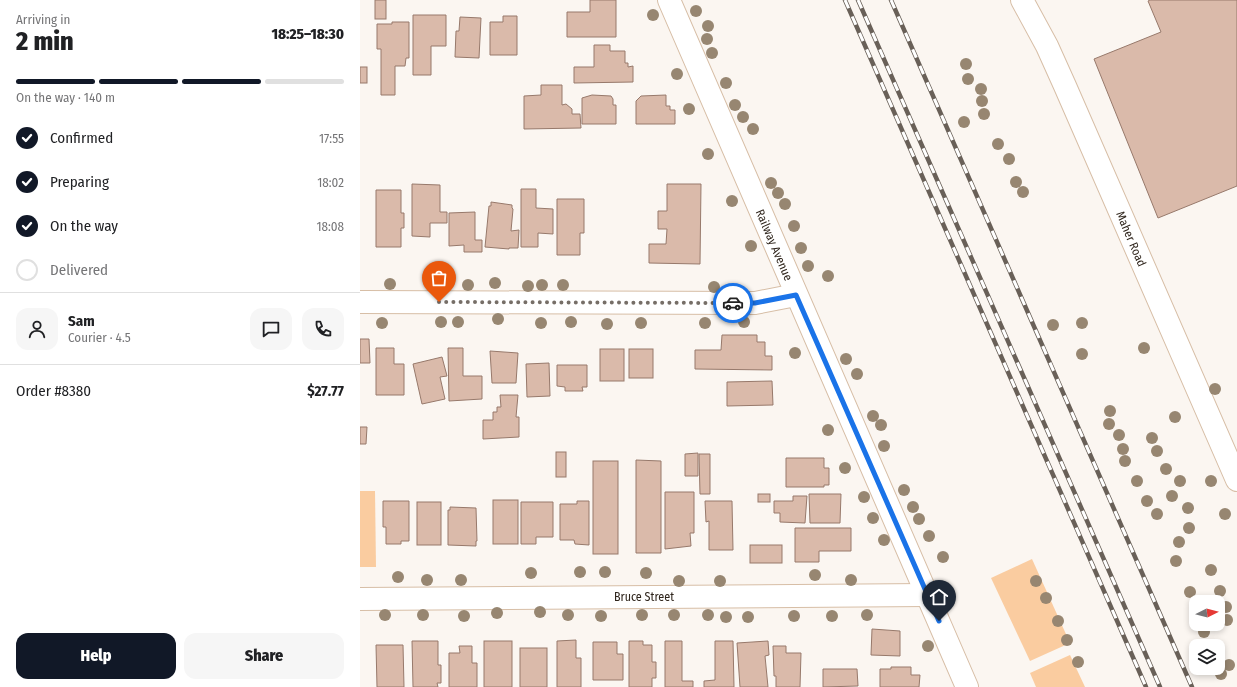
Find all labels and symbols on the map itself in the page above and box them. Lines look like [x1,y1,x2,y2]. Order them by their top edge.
street label: Railway Avenue [753,207,795,283]
street label: Maher Road [1113,209,1149,269]
pin [422,261,456,302]
courier [713,283,753,323]
pin [922,580,956,621]
street label: Bruce Street [614,590,674,604]
north arrow [1189,595,1225,631]

